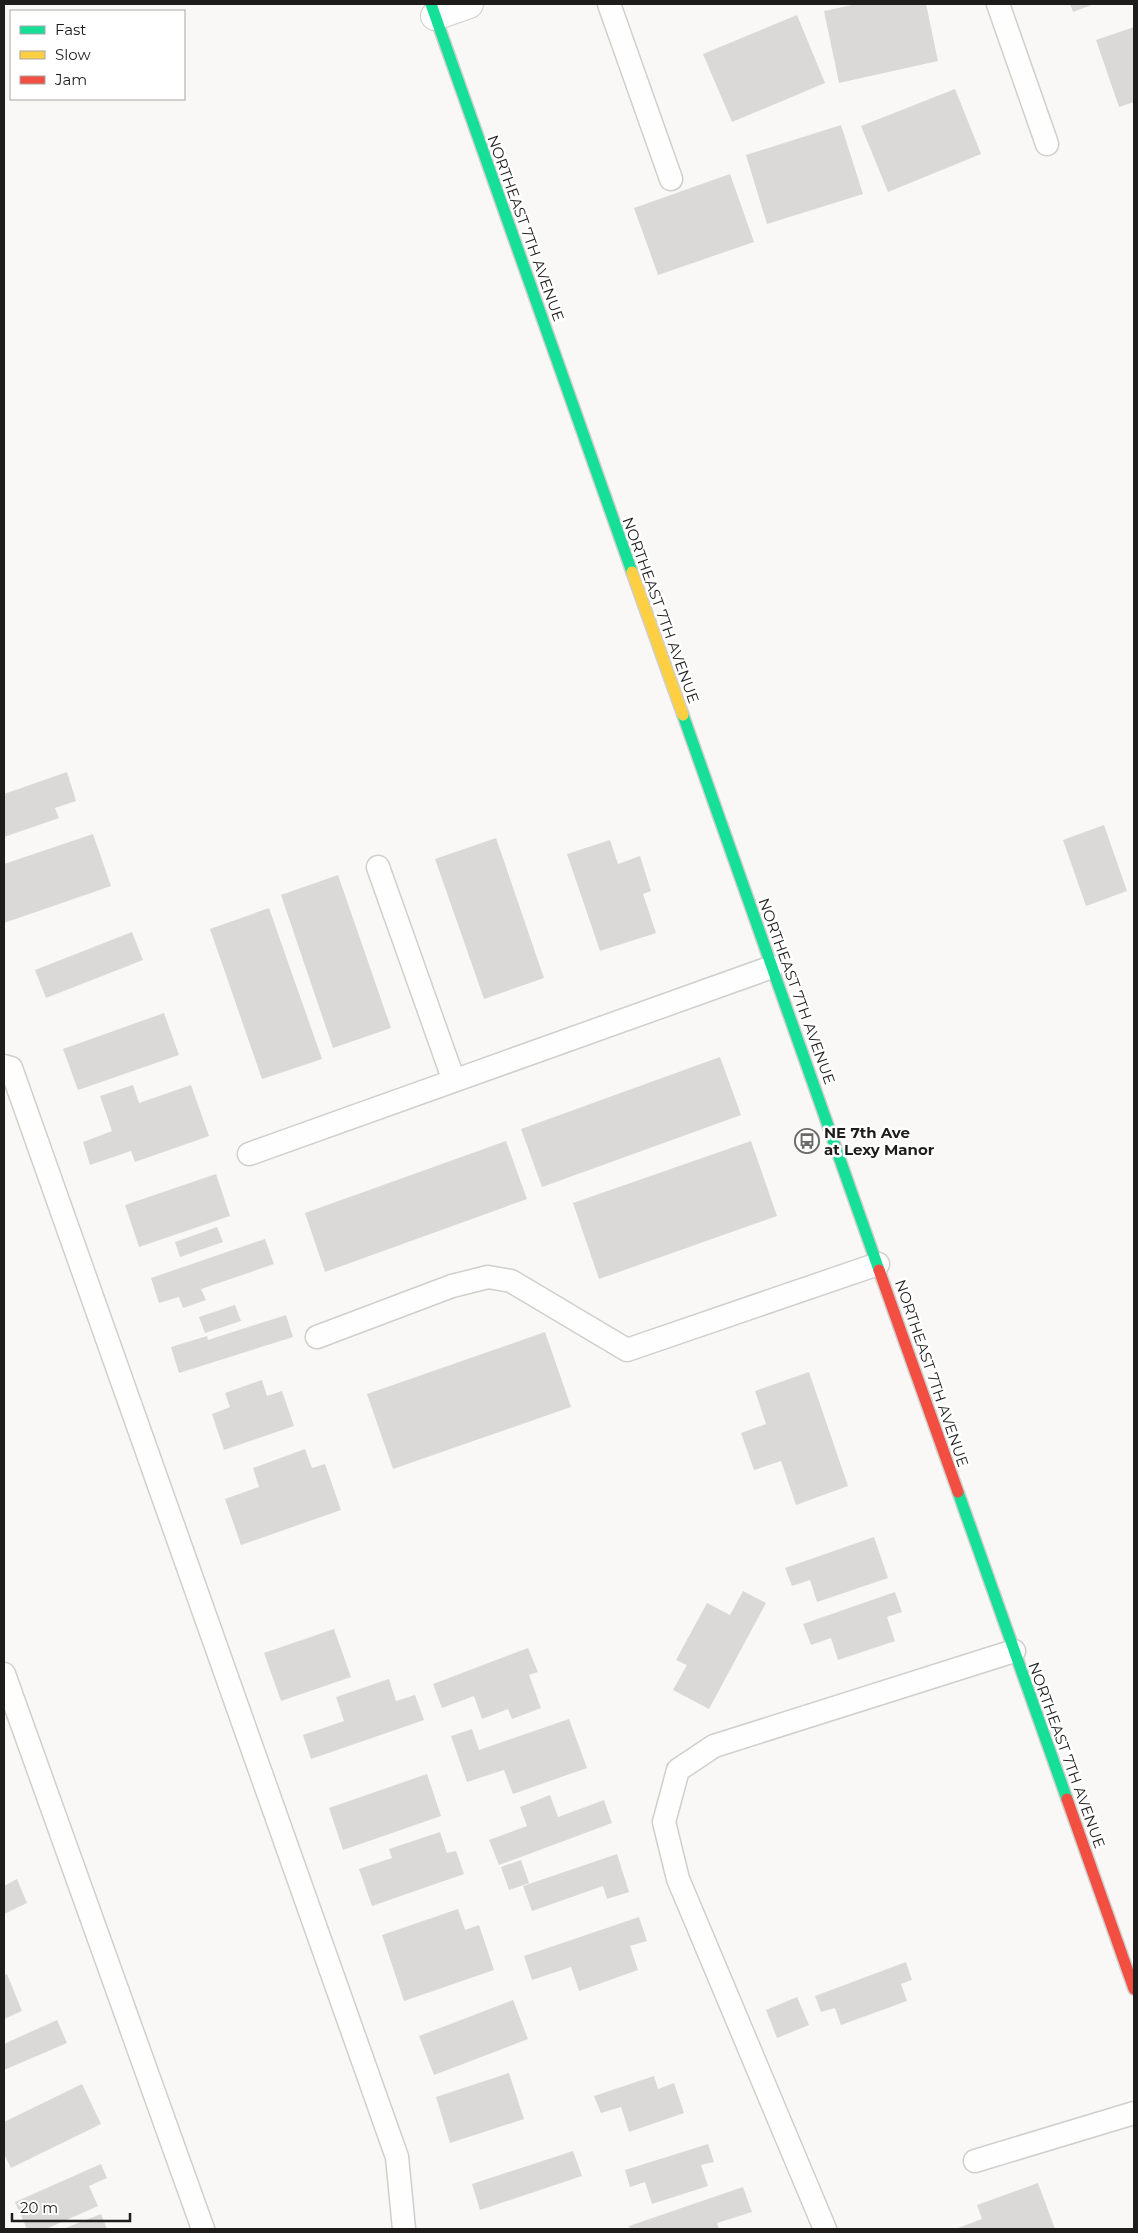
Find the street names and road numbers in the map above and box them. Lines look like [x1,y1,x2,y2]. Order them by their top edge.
street label: NORTHEAST 7TH AVENUE [483,132,569,324]
street label: NORTHEAST 7TH AVENUE [618,514,704,706]
street label: NORTHEAST 7TH AVENUE [754,895,840,1087]
street label: NORTHEAST 7TH AVENUE [891,1277,973,1469]
street label: NORTHEAST 7TH AVENUE [1024,1659,1110,1851]

